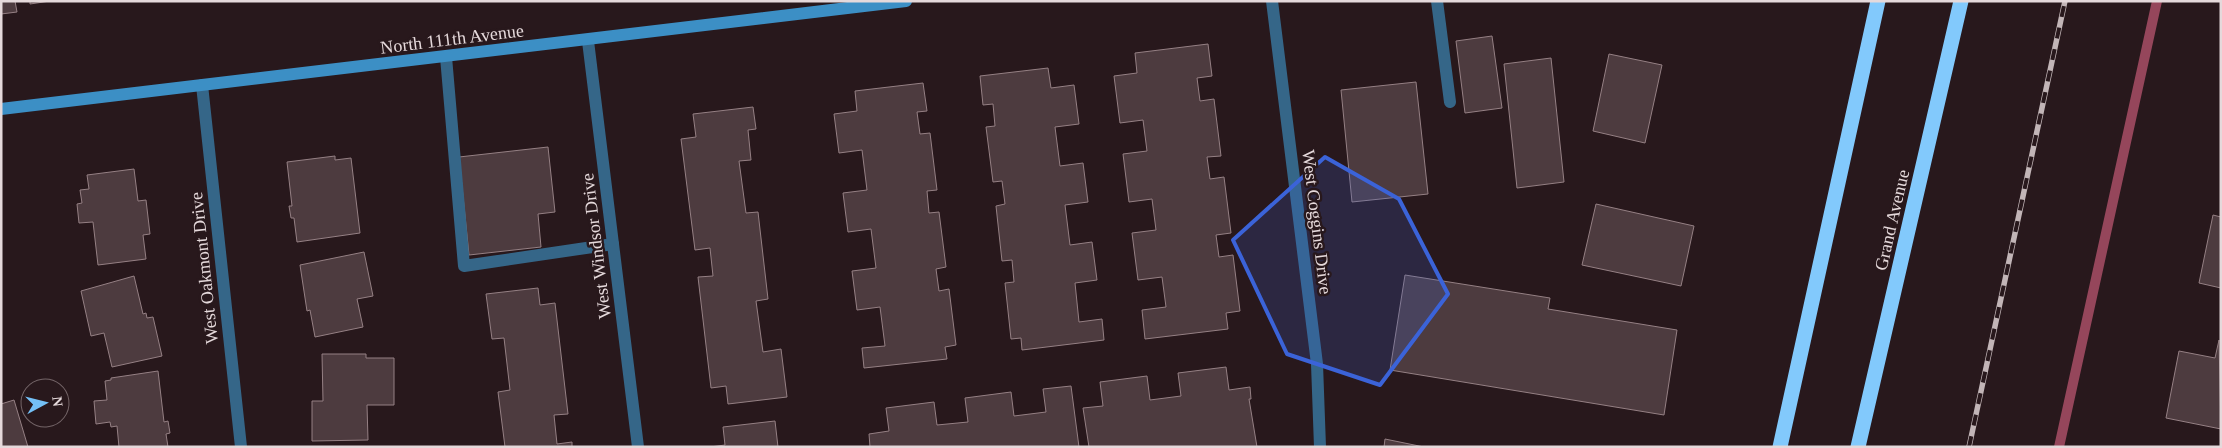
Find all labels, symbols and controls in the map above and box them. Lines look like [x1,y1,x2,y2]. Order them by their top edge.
street label: North 111th Avenue [379,20,525,58]
street label: West Coggins Drive [1298,149,1336,295]
street label: Grand Avenue [1871,168,1913,272]
street label: West Windsor Drive [577,172,615,320]
street label: West Oakmont Drive [186,191,222,345]
north arrow [20,378,70,428]
text: N [49,396,65,407]

